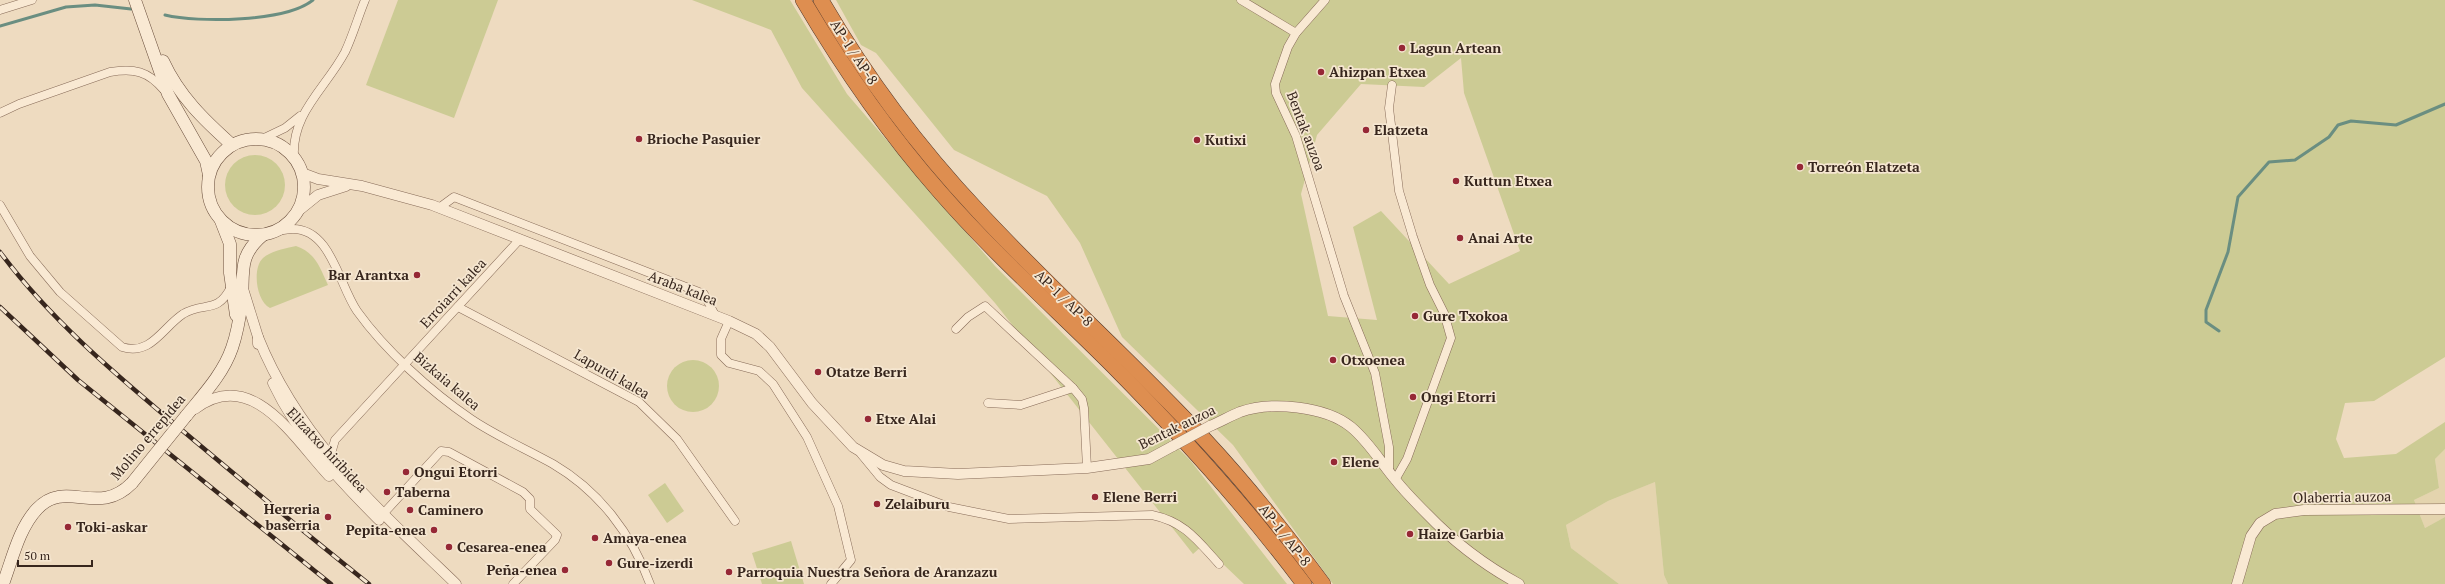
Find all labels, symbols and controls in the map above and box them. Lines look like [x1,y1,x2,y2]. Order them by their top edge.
street label: AP-1 / AP-8 [826,16,883,88]
place label: Lagun Artean [1410,38,1501,57]
marker: Lagun Artean [1397,43,1407,53]
place label: Ahizpan Etxea [1329,62,1426,81]
marker: Ahizpan Etxea [1316,67,1326,77]
street label: Bentak auzoa [1283,88,1330,173]
place label: Elatzeta [1374,120,1429,139]
marker: Elatzeta [1361,125,1371,135]
place label: Brioche Pasquier [647,129,760,148]
place label: Kutixi [1205,130,1247,149]
marker: Brioche Pasquier [634,134,644,144]
marker: Kutixi [1192,135,1202,145]
place label: Torreón Elatzeta [1808,157,1920,176]
marker: Torreón Elatzeta [1795,162,1805,172]
place label: Kuttun Etxea [1464,171,1552,190]
marker: Kuttun Etxea [1451,176,1461,186]
place label: Anai Arte [1468,228,1533,247]
marker: Anai Arte [1455,233,1465,243]
street label: Erroiarri kalea [415,254,490,332]
place label: Bar Arantxa [328,265,409,284]
street label: AP-1 / AP-8 [1031,265,1098,330]
street label: Araba kalea [646,266,721,309]
marker: Bar Arantxa [412,270,422,280]
place label: Gure Txokoa [1423,306,1508,325]
marker: Gure Txokoa [1410,311,1420,321]
street label: Lapurdi kalea [571,344,653,403]
street label: Bizkaia kalea [410,347,485,414]
place label: Otxoenea [1341,350,1405,369]
marker: Otxoenea [1328,355,1338,365]
place label: Otatze Berri [826,362,907,381]
marker: Otatze Berri [813,367,823,377]
place label: Ongi Etorri [1421,387,1496,406]
street label: Molino errepidea [106,390,189,484]
marker: Ongi Etorri [1408,392,1418,402]
street label: Bentak auzoa [1135,400,1218,453]
street label: Elizatxo hiribidea [283,403,372,496]
place label: Etxe Alai [876,409,936,428]
marker: Etxe Alai [863,414,873,424]
place label: Elene [1342,452,1380,471]
marker: Elene [1329,457,1339,467]
place label: Ongui Etorri [414,462,498,481]
marker: Ongui Etorri [401,467,411,477]
place label: Taberna [395,482,451,501]
street label: Olaberria auzoa [2293,486,2391,507]
marker: Taberna [382,487,392,497]
place label: Elene Berri [1103,487,1178,506]
marker: Elene Berri [1090,492,1100,502]
place label: Zelaiburu [885,494,950,513]
place label: Herreria baserria [264,499,320,534]
marker: Zelaiburu [872,499,882,509]
place label: Caminero [418,500,483,519]
street label: AP-1 / AP-8 [1255,500,1316,570]
marker: Caminero [405,505,415,515]
marker: Herreria baserria [323,512,333,522]
place label: Toki-askar [76,517,148,536]
place label: Pepita-enea [346,520,426,539]
marker: Toki-askar [63,522,73,532]
place label: Haize Garbia [1418,524,1504,543]
marker: Pepita-enea [429,525,439,535]
place label: Amaya-enea [603,528,687,547]
marker: Haize Garbia [1405,529,1415,539]
marker: Amaya-enea [590,533,600,543]
place label: Cesarea-enea [457,537,547,556]
scale bar [18,542,92,568]
marker: Cesarea-enea [444,542,454,552]
text: 50 m [24,548,51,563]
place label: Gure-izerdi [617,553,694,572]
marker: Gure-izerdi [604,558,614,568]
place label: Peña-enea [486,560,557,579]
place label: Parroquia Nuestra Señora de Aranzazu [737,562,998,581]
marker: Peña-enea [560,565,570,575]
marker: Parroquia Nuestra Señora de Aranzazu [724,567,734,577]

